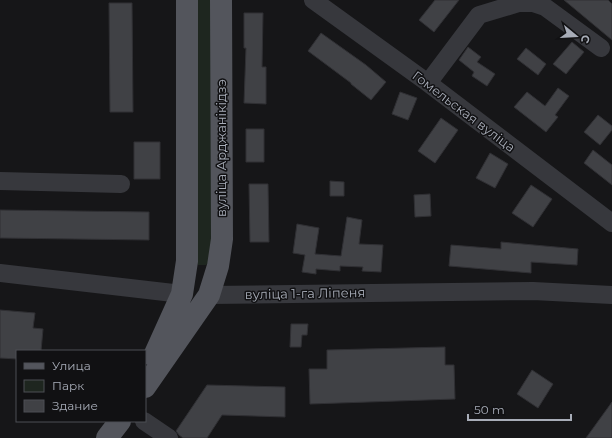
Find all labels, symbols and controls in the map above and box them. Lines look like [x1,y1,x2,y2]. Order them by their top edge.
north arrow [556,16,596,56]
text: С [578,33,593,45]
street label: Гомельская вуліца [409,67,519,155]
street label: вуліца Арджанікідзэ [213,79,229,217]
street label: вуліца 1-га Ліпеня [245,284,365,302]
legend [16,350,146,422]
text: Улица [52,358,91,373]
text: Парк [52,378,84,393]
scale bar [468,396,571,422]
text: Здание [52,398,98,413]
text: 50 m [474,402,505,417]

